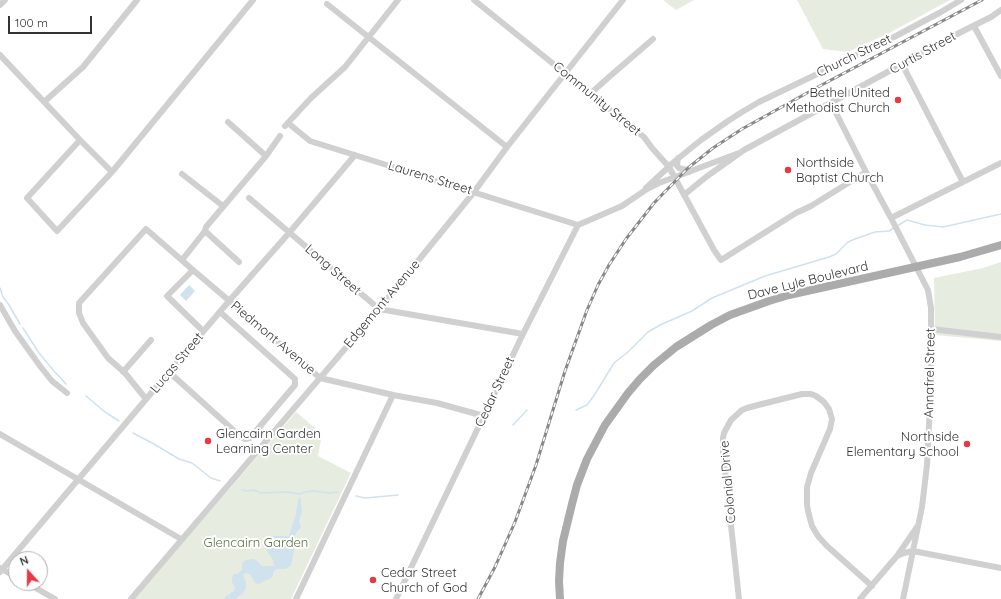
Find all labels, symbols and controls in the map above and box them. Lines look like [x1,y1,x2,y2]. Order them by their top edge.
scale bar [10,8,94,34]
text: 100 m [15,15,48,30]
street label: Curtis Street [887,28,959,78]
street label: Church Street [814,31,894,81]
street label: Community Street [550,59,644,139]
place label: Bethel United Methodist Church [785,85,890,116]
marker: Bethel United Methodist Church [893,95,903,105]
place label: Northside Baptist Church [796,155,884,186]
street label: Laurens Street [386,158,474,198]
marker: Northside Baptist Church [783,165,793,175]
street label: Long Street [302,241,364,299]
street label: Edgemont Avenue [341,257,423,351]
street label: Dave Lyle Boulevard [746,258,870,304]
street label: Piedmont Avenue [228,298,318,378]
street label: Annafrel Street [921,328,939,418]
street label: Lucas Street [147,330,207,396]
street label: Cedar Street [472,354,518,430]
place label: Glencairn Garden Learning Center [216,426,321,457]
place label: Northside Elementary School [846,429,959,460]
marker: Glencairn Garden Learning Center [203,436,213,446]
marker: Northside Elementary School [962,439,972,449]
street label: Colonial Drive [717,440,739,524]
park label: Glencairn Garden [204,535,308,551]
north arrow [8,551,48,591]
text: N [18,553,30,569]
place label: Cedar Street Church of God [381,565,468,596]
marker: Cedar Street Church of God [368,575,378,585]

